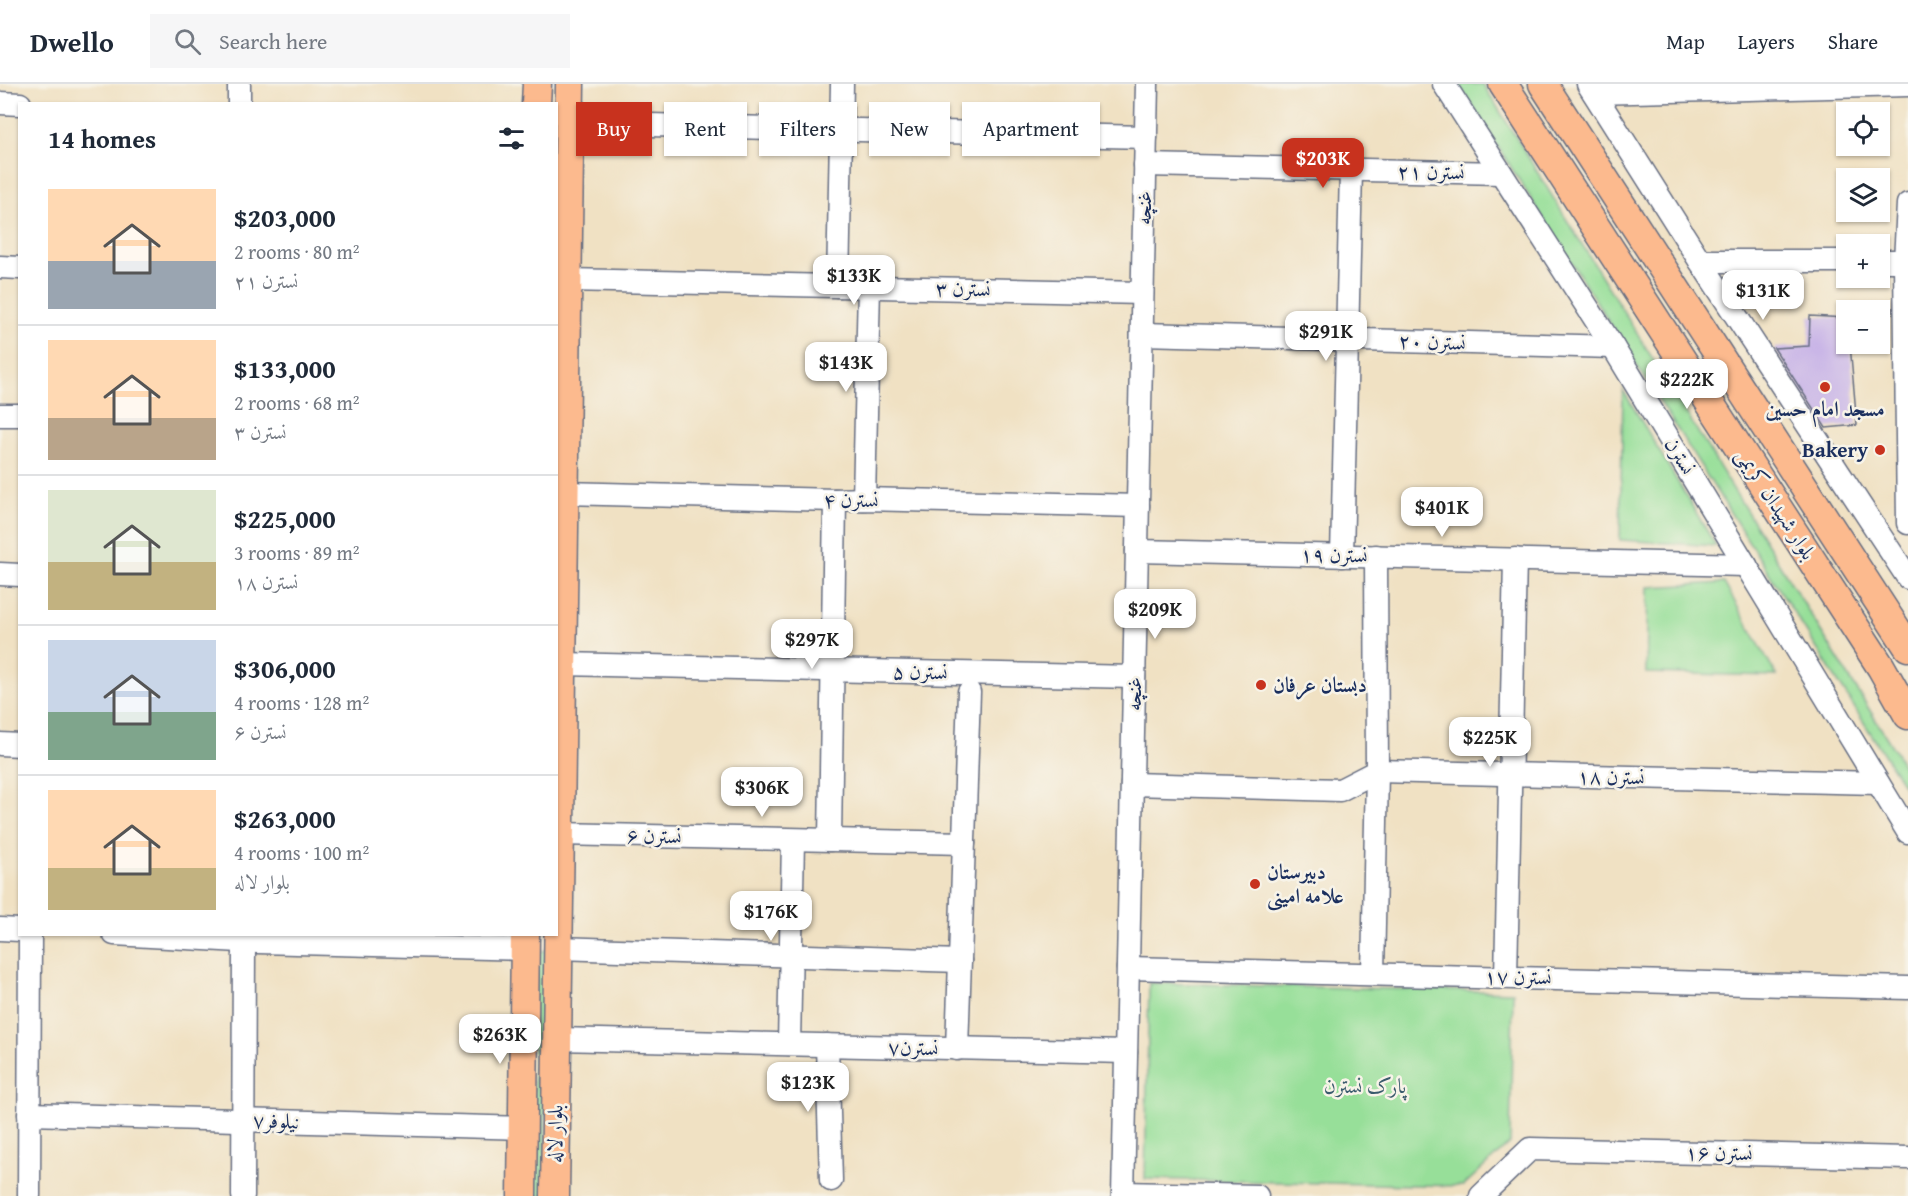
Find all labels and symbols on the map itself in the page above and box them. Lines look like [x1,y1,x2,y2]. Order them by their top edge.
pin: $203K [1281,138,1365,189]
street label: نسترن ۲۱ [1397,155,1465,188]
street label: غنچه [1128,191,1159,225]
pin: $133K [812,255,896,306]
pin: $131K [1721,270,1805,321]
street label: نسترن ۳ [935,273,991,304]
pin: $291K [1284,311,1368,362]
street label: نسترن ۲۰ [1398,325,1466,358]
pin: $143K [804,342,888,393]
pin: $222K [1645,359,1729,410]
marker: مسجد امام حسین [1818,380,1832,394]
place label: مسجد امام حسین [1765,393,1885,428]
street label: نسترن [1657,431,1704,480]
place label: Bakery [1802,434,1868,465]
street label: بلوار شهیدان کریمی [1729,442,1824,566]
marker: Bakery [1873,443,1887,457]
street label: نسترن ۴ [823,484,879,515]
pin: $401K [1400,487,1484,538]
street label: نسترن ۱۹ [1300,538,1368,571]
pin: $209K [1113,589,1197,640]
pin: $297K [770,619,854,670]
street label: نسترن ۵ [892,656,948,687]
place label: دبستان عرفان [1273,669,1367,700]
street label: غنچه [1118,677,1149,711]
marker: دبستان عرفان [1254,678,1268,692]
pin: $225K [1448,717,1532,768]
street label: نسترن ۱۸ [1577,760,1645,793]
pin: $306K [720,767,804,818]
street label: نسترن ۶ [626,820,682,851]
place label: دبیرستان علامه امینی [1267,856,1344,911]
marker: دبیرستان علامه امینی [1248,877,1262,891]
pin: $176K [729,891,813,942]
street label: نسترن ۱۷ [1484,960,1552,993]
pin: $263K [458,1014,542,1065]
street label: نسترن۷ [887,1032,939,1063]
pin: $123K [766,1062,850,1113]
park label: پارک نسترن [1324,1070,1407,1101]
street label: نیلوفر۷ [252,1104,300,1137]
street label: بلوار لاله [538,1104,571,1164]
street label: نسترن ۱۶ [1685,1136,1753,1169]

